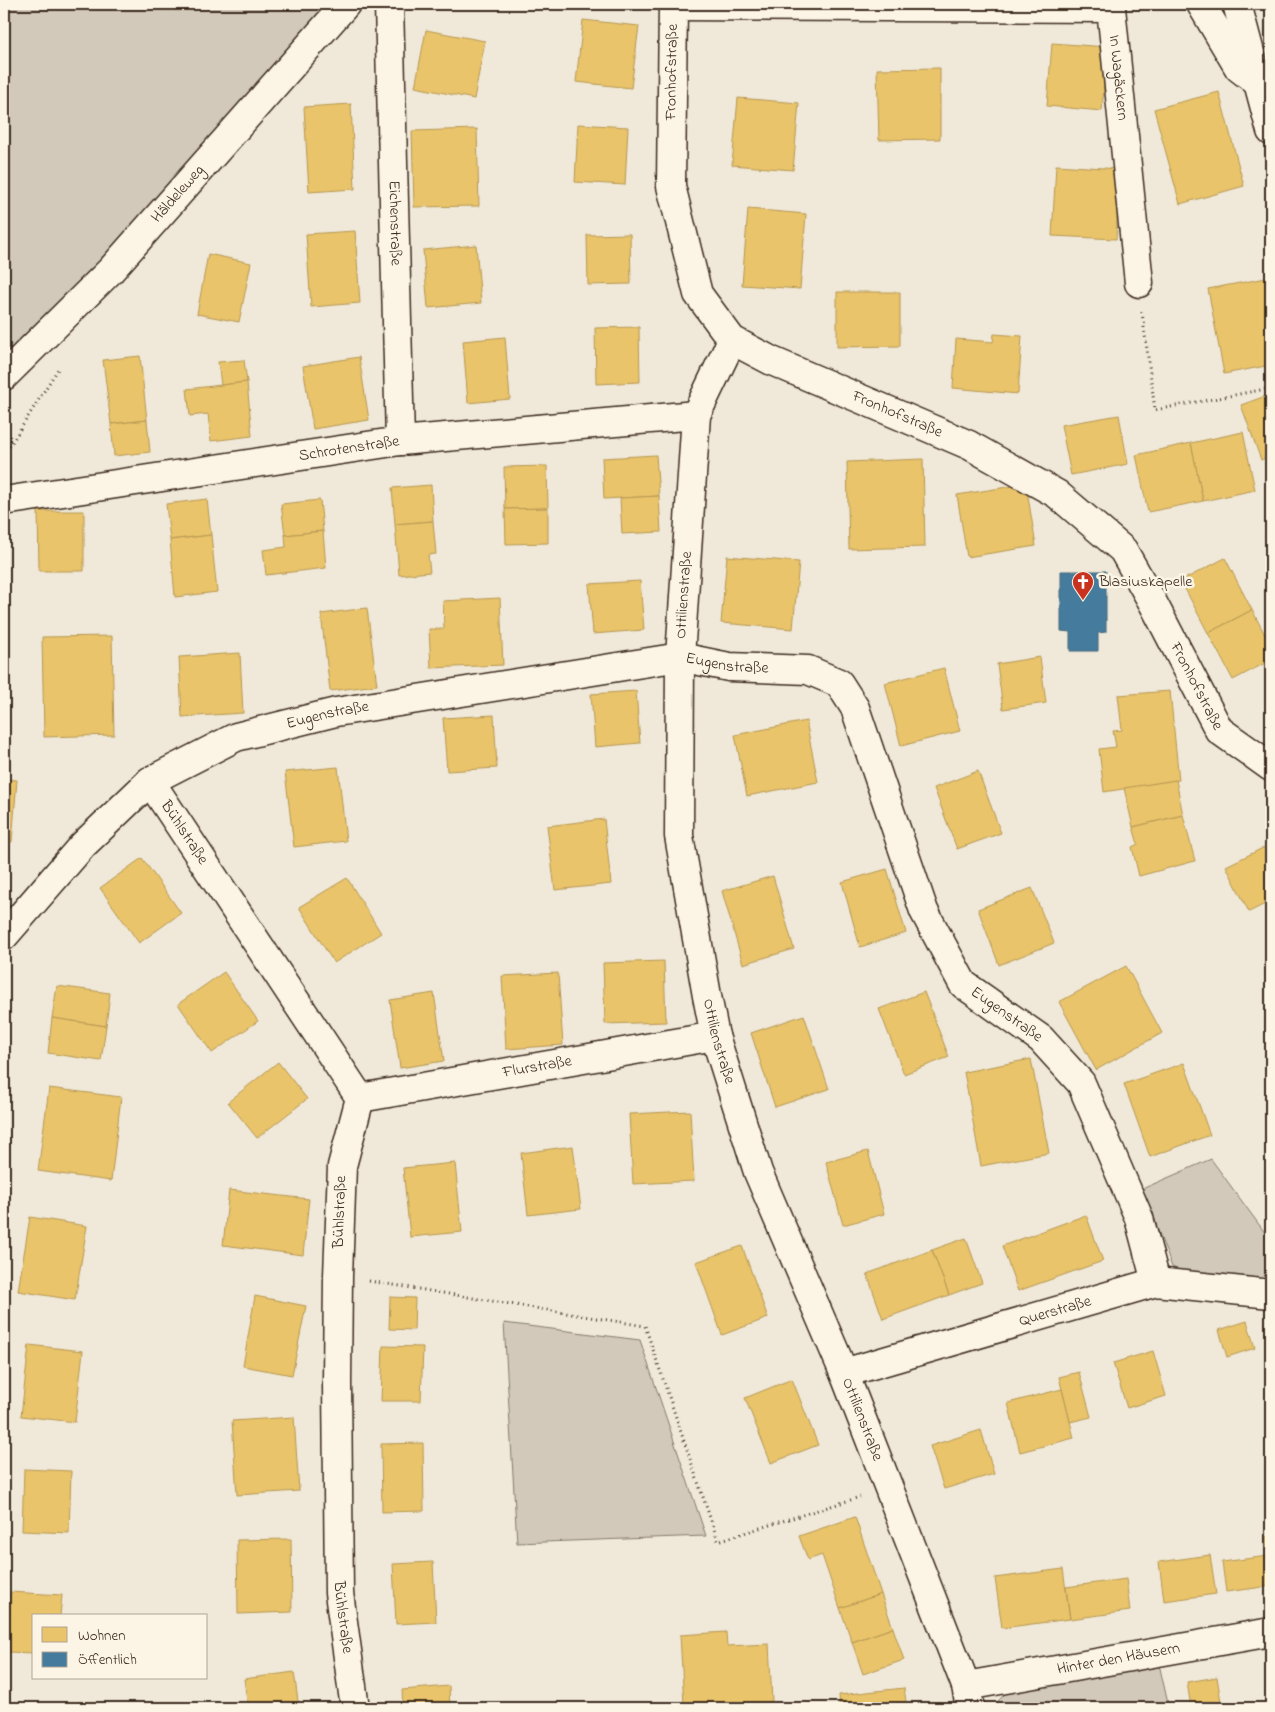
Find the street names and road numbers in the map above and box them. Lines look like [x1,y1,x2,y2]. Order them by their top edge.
street label: Fronhofstraße [659,23,685,121]
street label: In Wagäckern [1102,34,1134,122]
street label: Häldeleweg [146,159,211,229]
street label: Eichenstraße [381,180,408,267]
street label: Fronhofstraße [847,384,947,445]
street label: Schrotenstraße [297,429,402,468]
street label: Ottilienstraße [669,550,699,639]
street label: Fronhofstraße [1163,637,1230,735]
street label: Eugenstraße [683,646,770,681]
street label: Eugenstraße [284,695,371,736]
street label: Bühlstraße [154,795,215,870]
street label: Eugenstraße [965,981,1048,1049]
street label: Ottilienstraße [696,997,742,1088]
street label: Flurstraße [500,1049,575,1085]
street label: Bühlstraße [327,1174,353,1250]
street label: Querstraße [1016,1289,1095,1333]
street label: Ottilienstraße [835,1374,889,1465]
street label: Bühlstraße [327,1580,359,1656]
street label: Hinter den Häusern [1055,1636,1182,1682]

